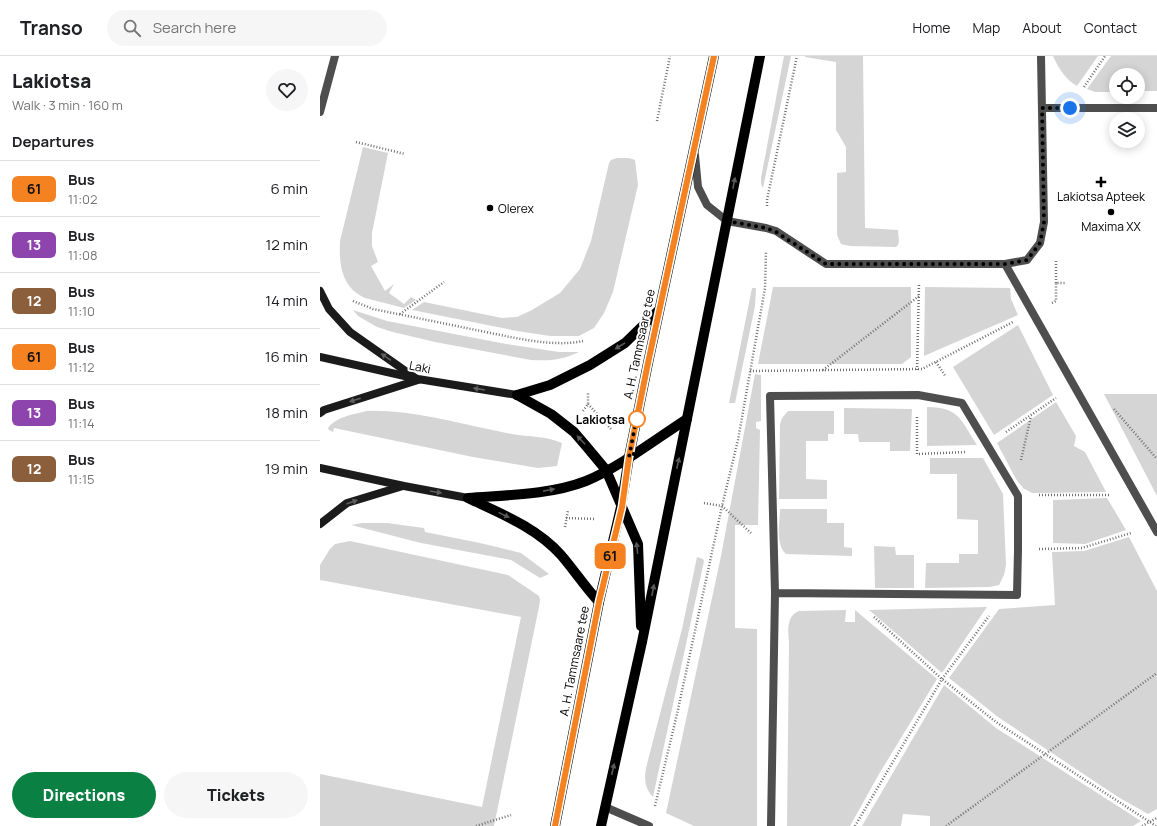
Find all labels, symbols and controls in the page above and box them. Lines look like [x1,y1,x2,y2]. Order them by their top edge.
search box [107,10,387,46]
text: Transo [20,15,83,41]
icon: search [121,17,143,39]
text: Search here [153,17,236,38]
text: Home [913,18,950,37]
text: Map [972,18,1000,37]
text: About [1022,18,1062,37]
text: Contact [1084,18,1137,37]
text: Lakiotsa [12,68,91,94]
map controls [1109,68,1145,148]
button: locate [1109,68,1145,104]
button: heart [266,69,308,111]
text: Walk · 3 min · 160 m [12,96,123,114]
your location [1060,98,1080,118]
button: layers [1109,112,1145,148]
text: Departures [12,131,94,152]
text: Bus [68,169,95,190]
one-way arrow [732,177,738,189]
marker: Lakiotsa Apteek [1096,177,1106,187]
text: 6 min [271,178,308,199]
text: 61 [27,179,41,198]
place label: Lakiotsa Apteek [1057,188,1146,205]
text: 11:02 [68,190,97,208]
place label: Olerex [498,200,534,217]
marker: Olerex [485,203,495,213]
marker: Maxima XX [1106,207,1116,217]
place label: Maxima XX [1081,218,1142,235]
text: Bus [68,225,95,246]
text: 12 min [265,234,308,255]
text: 13 [27,235,41,254]
text: 11:08 [68,246,98,264]
text: Bus [68,281,95,302]
street label: A. H. Tammsaare tee [619,288,659,400]
text: 14 min [265,290,308,311]
text: 12 [27,291,41,310]
text: 11:10 [68,302,95,320]
text: Bus [68,337,95,358]
one-way arrow [615,342,626,349]
text: 16 min [265,346,308,367]
text: 61 [27,347,41,366]
one-way arrow [381,353,392,361]
street label: Laki [408,357,432,377]
text: 11:12 [68,358,95,376]
one-way arrow [473,386,485,392]
text: Bus [68,393,95,414]
one-way arrow [348,397,360,403]
text: 18 min [265,402,308,423]
text: 13 [27,403,41,422]
marker: Lakiotsa [628,410,646,428]
place label: Lakiotsa [576,411,625,428]
text: 11:14 [68,414,95,432]
one-way arrow [576,435,586,445]
text: Bus [68,449,95,470]
one-way arrow [675,457,681,469]
text: 19 min [265,458,308,479]
text: 12 [27,459,41,478]
text: 11:15 [68,470,95,488]
one-way arrow [543,487,555,493]
one-way arrow [430,489,442,495]
one-way arrow [346,499,358,505]
one-way arrow [498,512,509,518]
one-way arrow [634,541,640,554]
line badge: 61 [592,543,628,569]
text: 61 [603,546,617,565]
one-way arrow [650,584,656,597]
street label: A. H. Tammsaare tee [555,604,593,718]
one-way arrow [611,763,617,775]
button: Directions [12,772,156,818]
button: Tickets [164,772,308,818]

